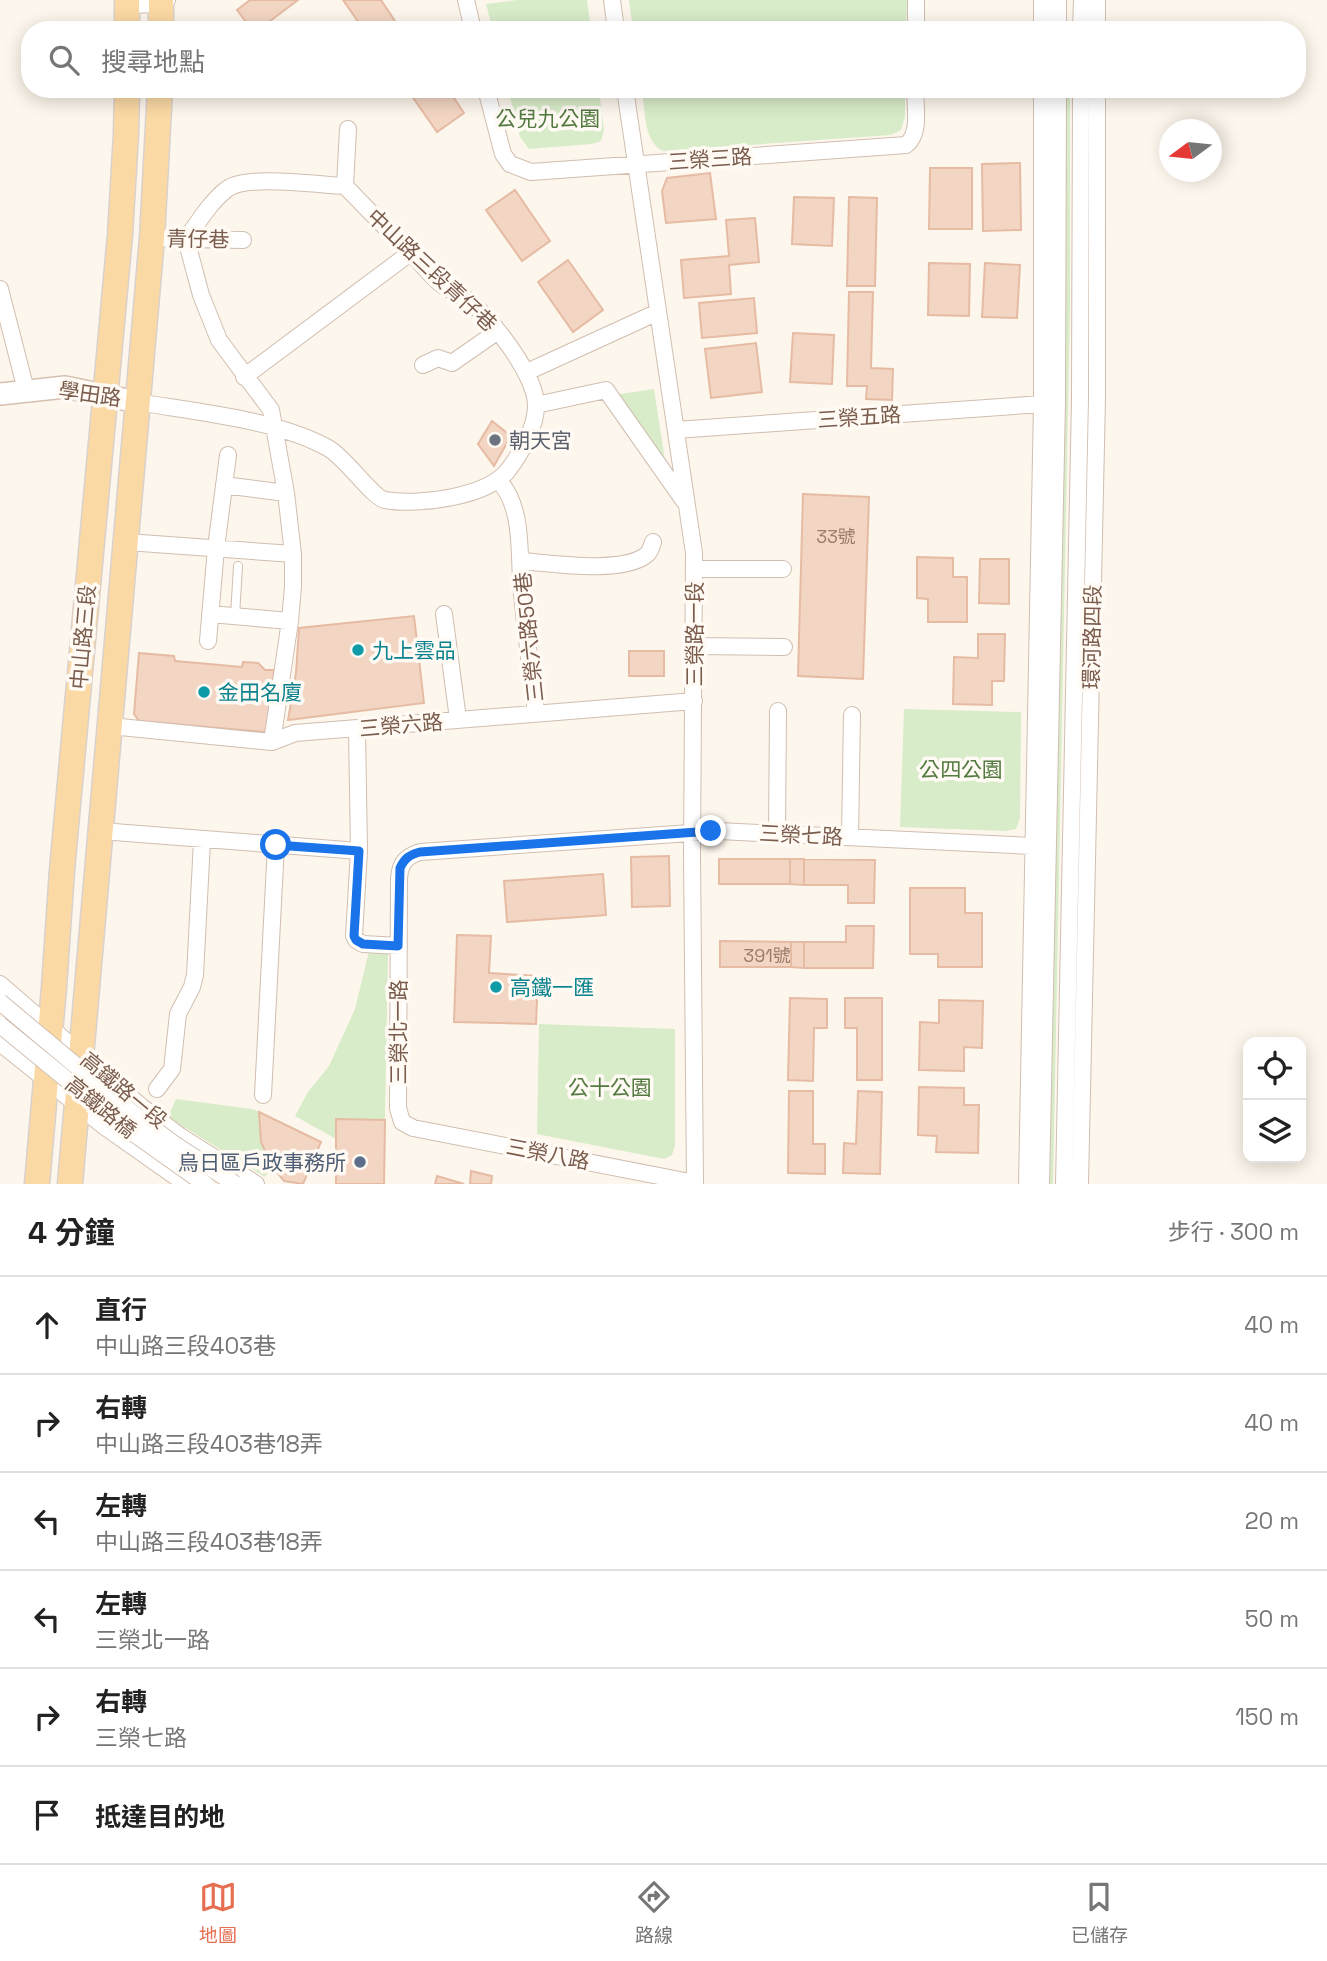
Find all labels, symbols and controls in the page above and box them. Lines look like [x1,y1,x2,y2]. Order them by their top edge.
search box [21,21,1306,98]
icon: search [45,41,83,79]
text: 搜尋地點 [101,45,205,79]
park label: 公兒九公園 [496,105,601,132]
north arrow [1159,119,1222,182]
street label: 三榮三路 [667,143,753,175]
street label: 中山路三段青仔巷 [361,203,503,337]
street label: 青仔巷 [166,225,230,253]
street label: 學田路 [57,376,123,412]
street label: 三榮五路 [816,401,902,433]
place label: 朝天宮 [509,427,572,454]
marker: 朝天宮 [487,432,503,448]
house number: 33號 [816,525,856,548]
street label: 三榮六路50巷 [509,570,549,704]
street label: 三榮路一段 [681,582,708,687]
street label: 中山路三段 [65,584,101,690]
street label: 環河路四段 [1078,584,1106,690]
place label: 九上雲品 [372,637,456,664]
marker: 九上雲品 [350,642,366,658]
place label: 金田名廈 [218,679,302,706]
marker: 金田名廈 [196,684,212,700]
street label: 三榮六路 [358,708,444,742]
park label: 公四公園 [919,756,1003,783]
route end [695,815,726,846]
street label: 三榮七路 [758,819,844,851]
route start [260,829,291,860]
house number: 391號 [743,944,791,967]
place label: 高鐵一匯 [510,974,594,1001]
marker: 高鐵一匯 [488,979,504,995]
street label: 三榮北一路 [385,980,412,1085]
map controls [1243,1037,1306,1163]
button: locate [1243,1037,1306,1100]
street label: 高鐵路一段 [75,1046,173,1134]
street label: 高鐵路橋 [60,1070,142,1144]
park label: 公十公園 [568,1074,652,1101]
button: layers [1243,1100,1306,1163]
street label: 三榮八路 [504,1133,592,1175]
place label: 烏日區戶政事務所 [178,1149,346,1176]
marker: 烏日區戶政事務所 [352,1154,368,1170]
text: 4 分鐘 [28,1213,115,1252]
text: 步行 · 300 m [1168,1217,1299,1247]
text: 直行 [95,1293,147,1327]
icon: ahead [28,1306,66,1344]
text: 40 m [1244,1310,1299,1340]
text: 中山路三段403巷 [95,1331,276,1361]
text: 右轉 [95,1391,147,1425]
icon: right [28,1404,66,1442]
text: 40 m [1244,1408,1299,1438]
text: 中山路三段403巷18弄 [95,1429,323,1459]
text: 左轉 [95,1489,147,1523]
icon: left [28,1502,66,1540]
text: 20 m [1245,1506,1299,1536]
text: 中山路三段403巷18弄 [95,1527,323,1557]
text: 左轉 [95,1587,147,1621]
icon: left [28,1600,66,1638]
text: 50 m [1245,1604,1299,1634]
text: 三榮北一路 [95,1625,210,1655]
text: 右轉 [95,1685,147,1719]
icon: right [28,1698,66,1736]
text: 150 m [1235,1702,1299,1732]
text: 三榮七路 [95,1723,187,1753]
icon: arrive [28,1796,66,1834]
text: 抵達目的地 [95,1800,225,1834]
tab: 地圖 [199,1878,237,1948]
tab: 路線 [635,1878,673,1948]
tab: 已儲存 [1071,1878,1128,1948]

